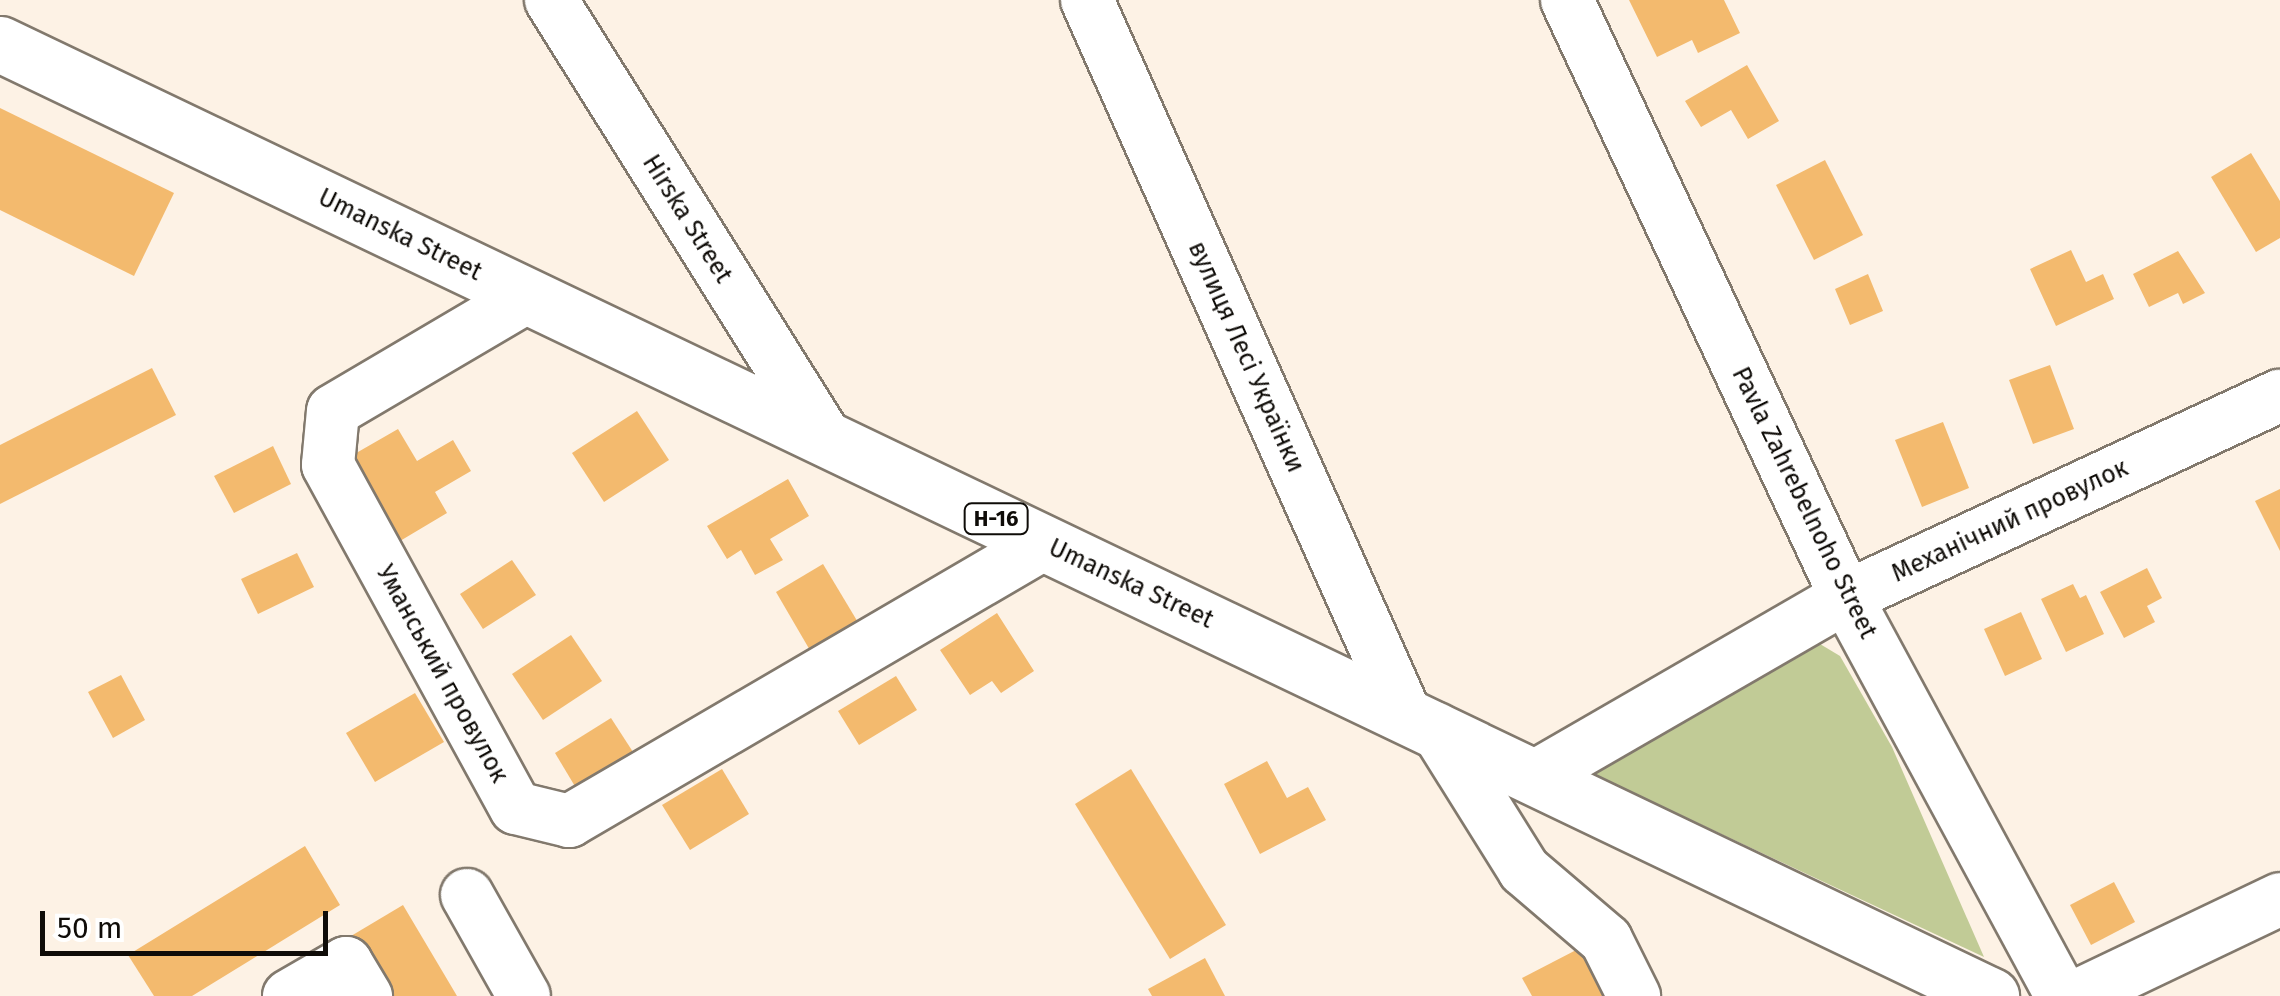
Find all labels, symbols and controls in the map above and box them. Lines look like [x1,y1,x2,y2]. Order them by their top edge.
street label: Hirska Street [636,149,738,289]
street label: Umanska Street [313,182,487,288]
street label: вулиця Лесі Українки [1182,237,1310,477]
street label: Pavla Zahrebelnoho Street [1725,362,1883,644]
street label: Механічний провулок [1887,453,2133,589]
road number: Н-16 [964,502,1028,536]
street label: Umanska Street [1044,533,1218,635]
street label: Уманський провулок [370,560,514,788]
scale bar [45,891,332,953]
text: 50 m [57,910,122,946]

